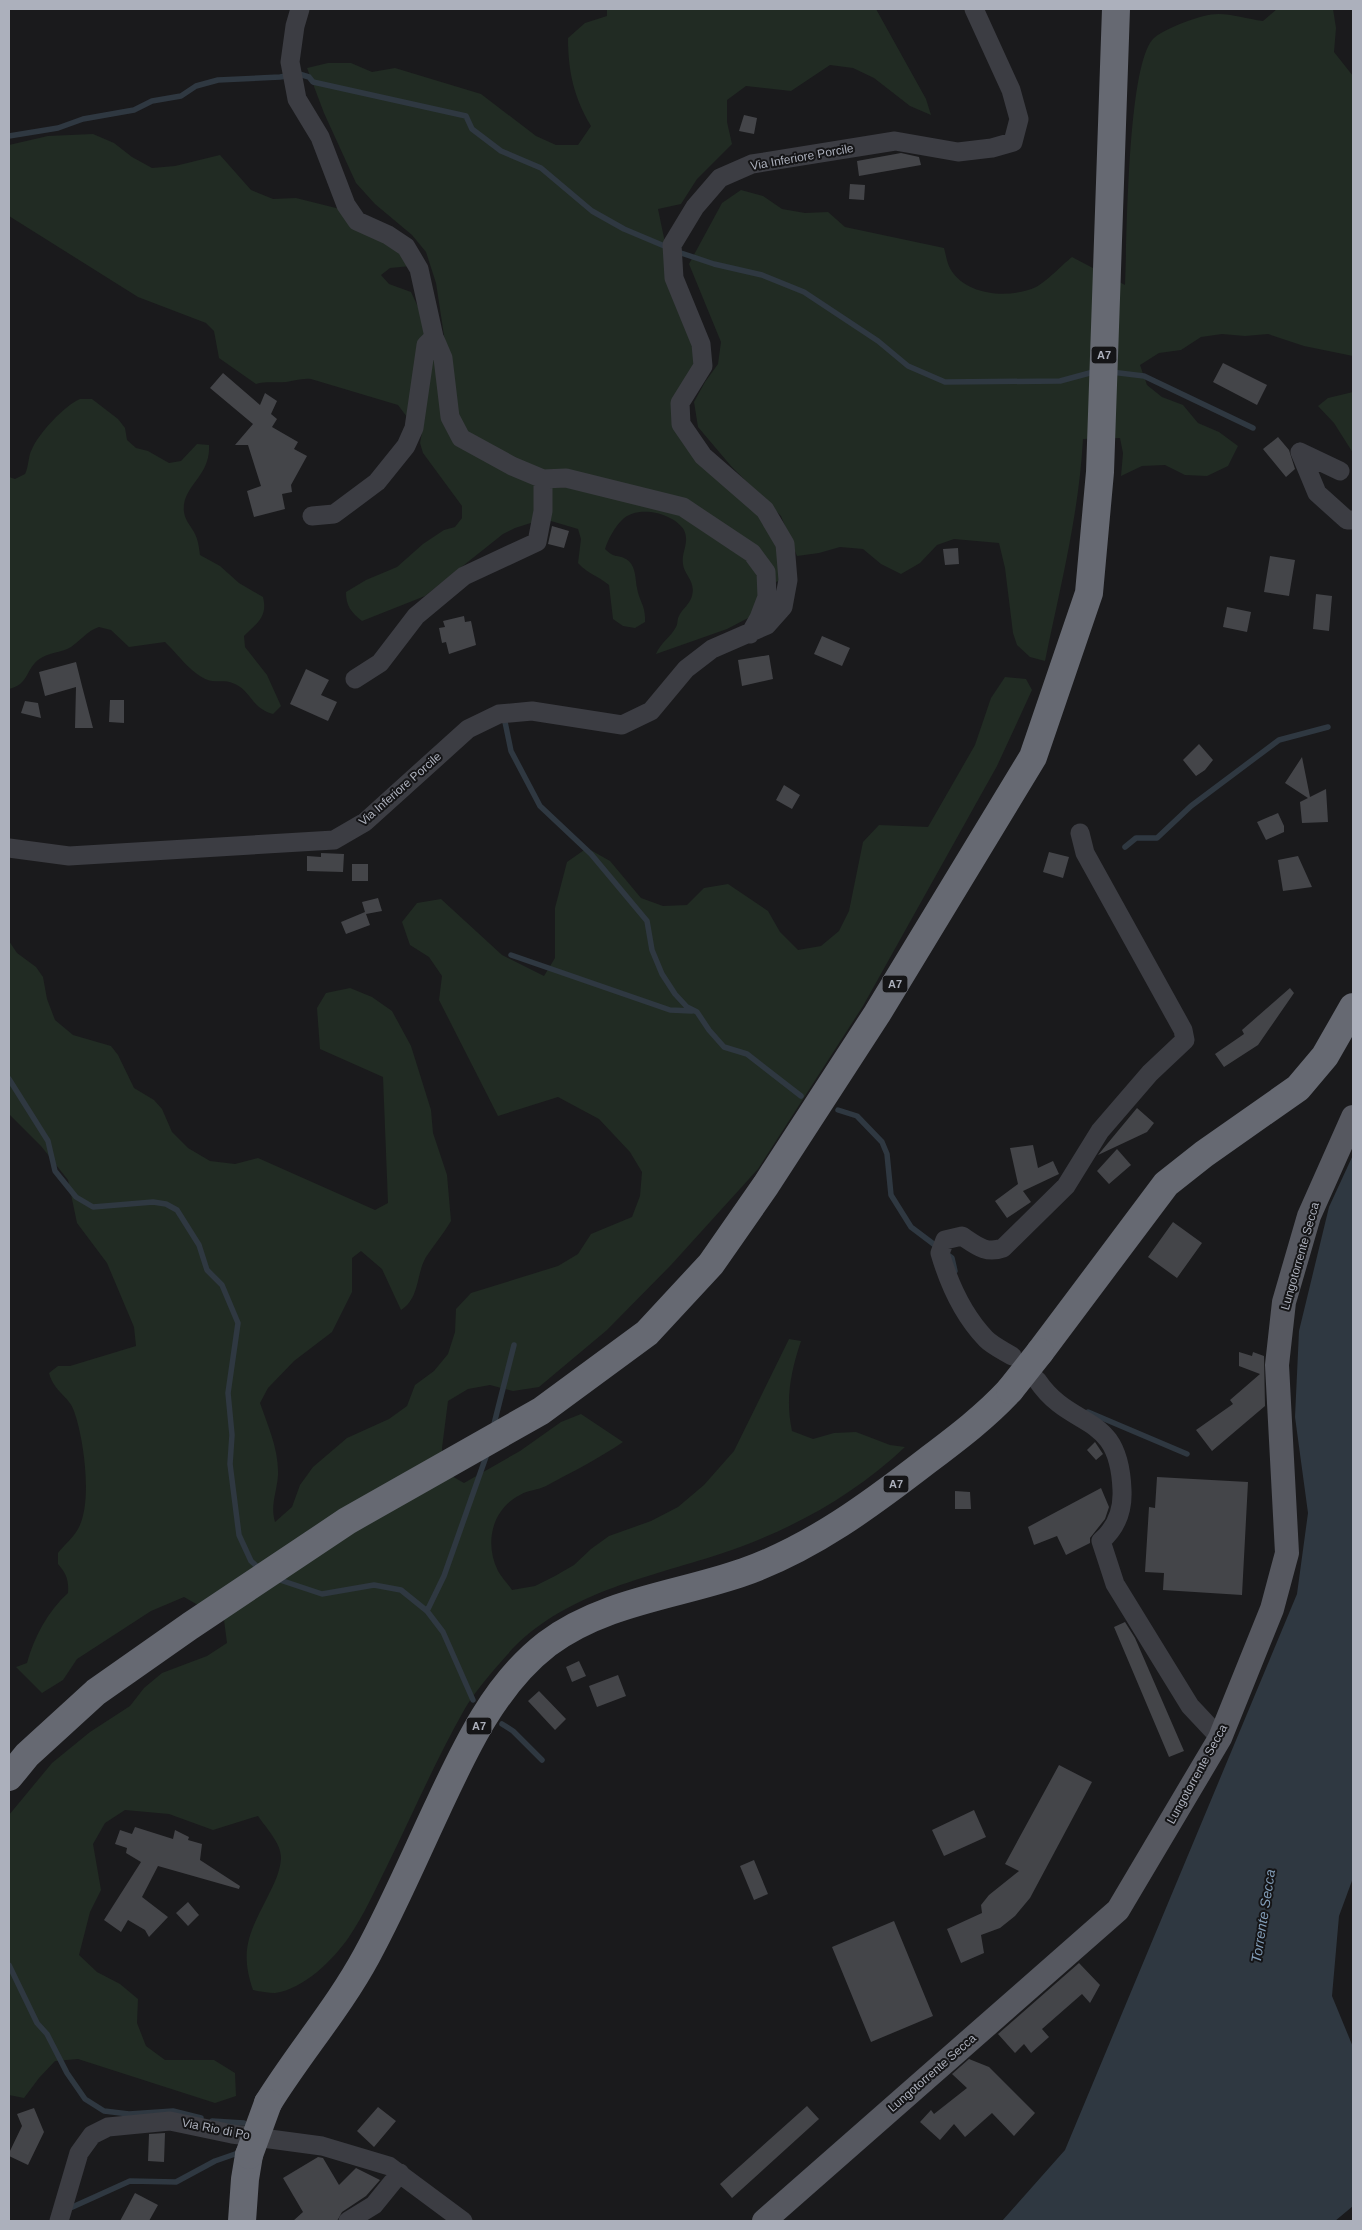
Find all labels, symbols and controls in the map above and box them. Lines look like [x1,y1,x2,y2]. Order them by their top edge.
street label: Via Inferiore Porcile [749,141,855,173]
road number: A7 [1092,346,1116,364]
street label: Via Inferiore Porcile [356,749,444,829]
road number: A7 [882,976,908,992]
street label: Lungotorrente Secca [1278,1200,1322,1311]
road number: A7 [884,1476,908,1492]
road number: A7 [466,1718,492,1734]
street label: Lungotorrente Secca [1164,1722,1230,1826]
water label: Torrente Secca [1248,1868,1278,1964]
street label: Lungotorrente Secca [885,2031,979,2115]
street label: Via Rio di Po [181,2116,252,2143]

